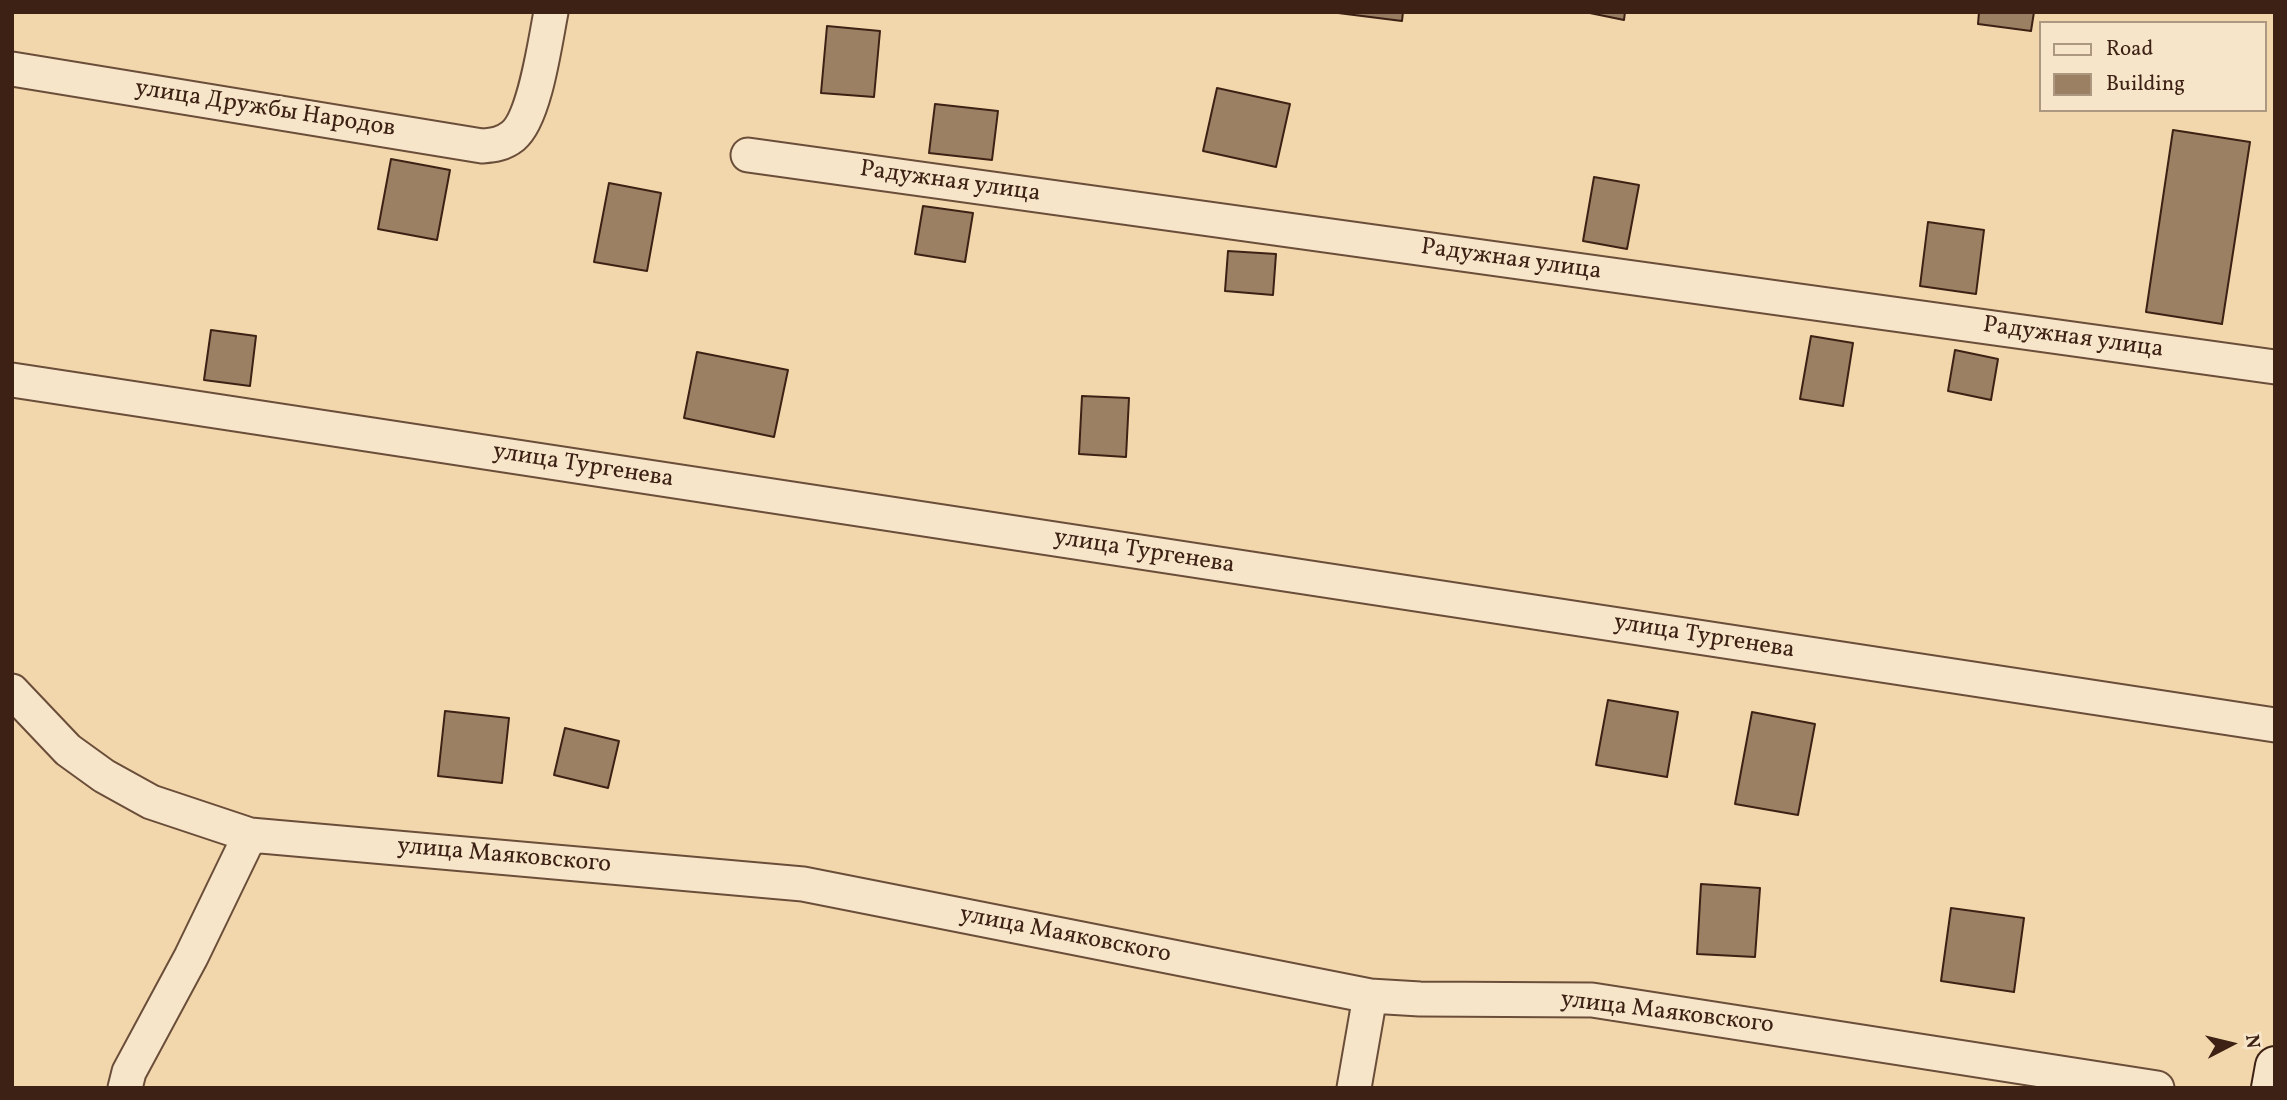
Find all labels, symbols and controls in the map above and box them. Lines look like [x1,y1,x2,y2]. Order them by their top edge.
legend [2038,21,2266,112]
text: Road [2106,35,2153,64]
text: Building [2106,70,2185,99]
street label: улица Дружбы Народов [133,75,397,145]
street label: Радужная улица [858,156,1042,210]
street label: Радужная улица [1419,234,1603,288]
street label: Радужная улица [1981,312,2165,366]
street label: улица Тургенева [490,438,676,496]
street label: улица Тургенева [1051,524,1237,582]
street label: улица Тургенева [1611,609,1797,667]
street label: улица Маяковского [396,833,612,881]
street label: улица Маяковского [957,901,1173,971]
street label: улица Маяковского [1559,987,1775,1041]
north arrow [2196,1009,2266,1079]
text: N [2238,1033,2266,1050]

